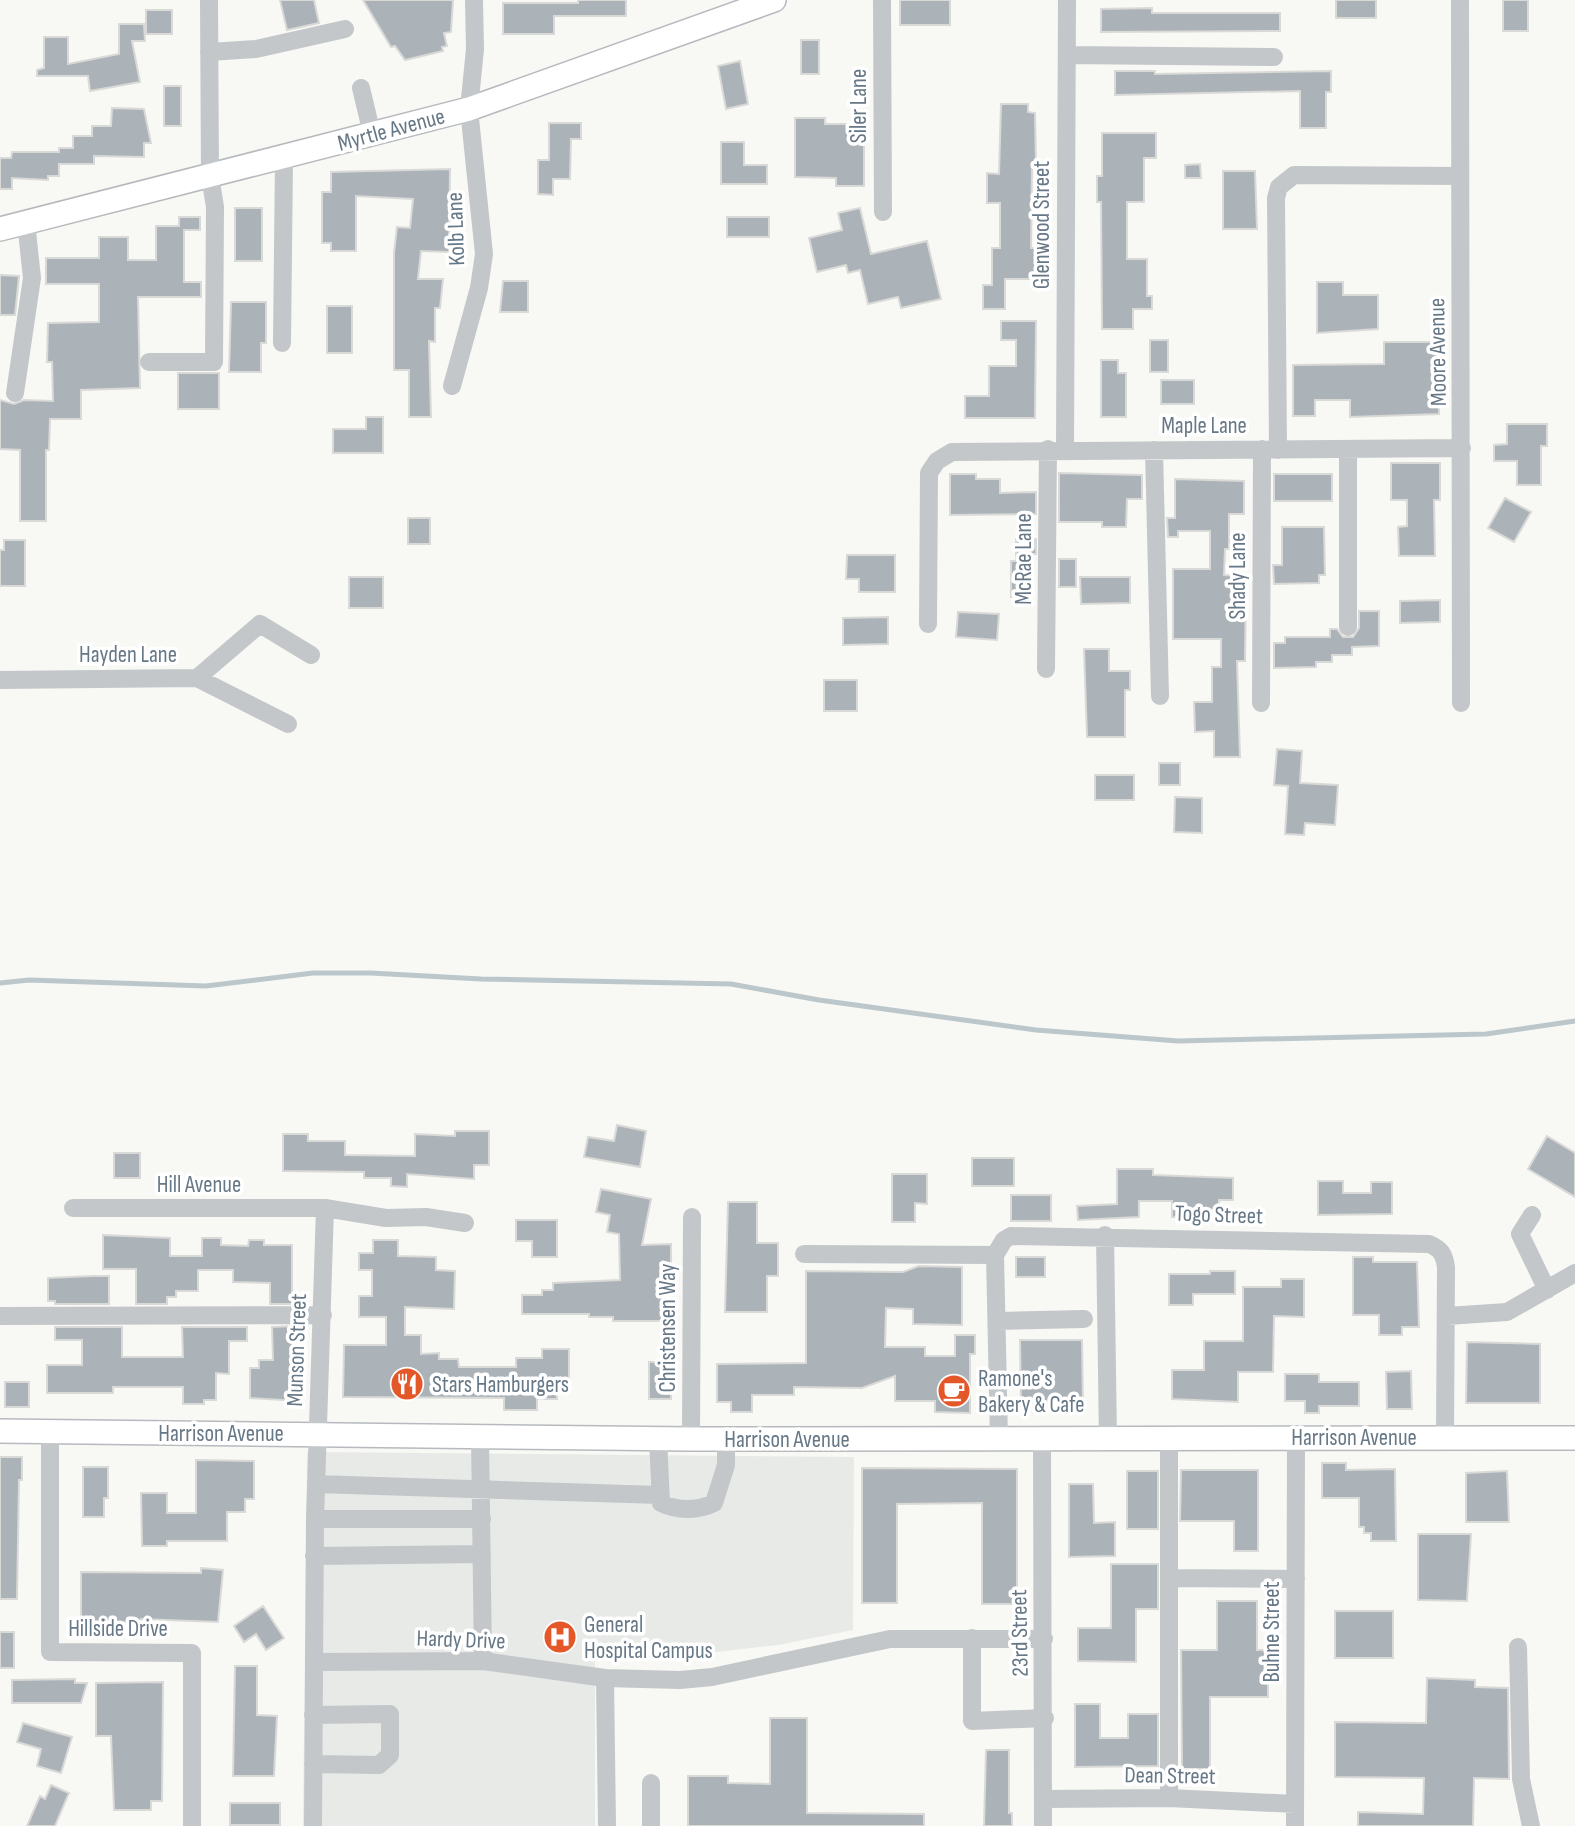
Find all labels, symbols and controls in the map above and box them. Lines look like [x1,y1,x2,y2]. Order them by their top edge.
street label: Siler Lane [845,69,873,143]
street label: Myrtle Avenue [335,102,448,158]
street label: Glenwood Street [1028,161,1056,289]
street label: Kolb Lane [441,192,471,266]
street label: Moore Avenue [1423,298,1453,406]
street label: Maple Lane [1161,412,1247,440]
street label: McRae Lane [1010,513,1038,605]
street label: Shady Lane [1224,532,1252,620]
street label: Hayden Lane [79,641,177,669]
street label: Hill Avenue [157,1171,241,1199]
street label: Togo Street [1174,1199,1263,1231]
street label: Christensen Way [654,1263,682,1392]
street label: Munson Street [281,1293,313,1407]
restaurant icon: Stars Hamburgers [388,1365,426,1403]
place label: Ramone's Bakery & Cafe [978,1365,1084,1419]
place label: Stars Hamburgers [432,1371,569,1399]
cafe icon: Ramone's Bakery & Cafe [935,1372,973,1410]
street label: Harrison Avenue [158,1420,284,1448]
street label: Harrison Avenue [1291,1424,1417,1452]
street label: Harrison Avenue [724,1426,850,1454]
street label: Buhne Street [1258,1582,1286,1682]
street label: 23rd Street [1005,1589,1035,1677]
place label: General Hospital Campus [584,1611,713,1665]
street label: Hillside Drive [68,1615,168,1643]
hospital icon: General Hospital Campus [541,1618,579,1656]
street label: Hardy Drive [416,1624,506,1656]
street label: Dean Street [1124,1761,1216,1791]

